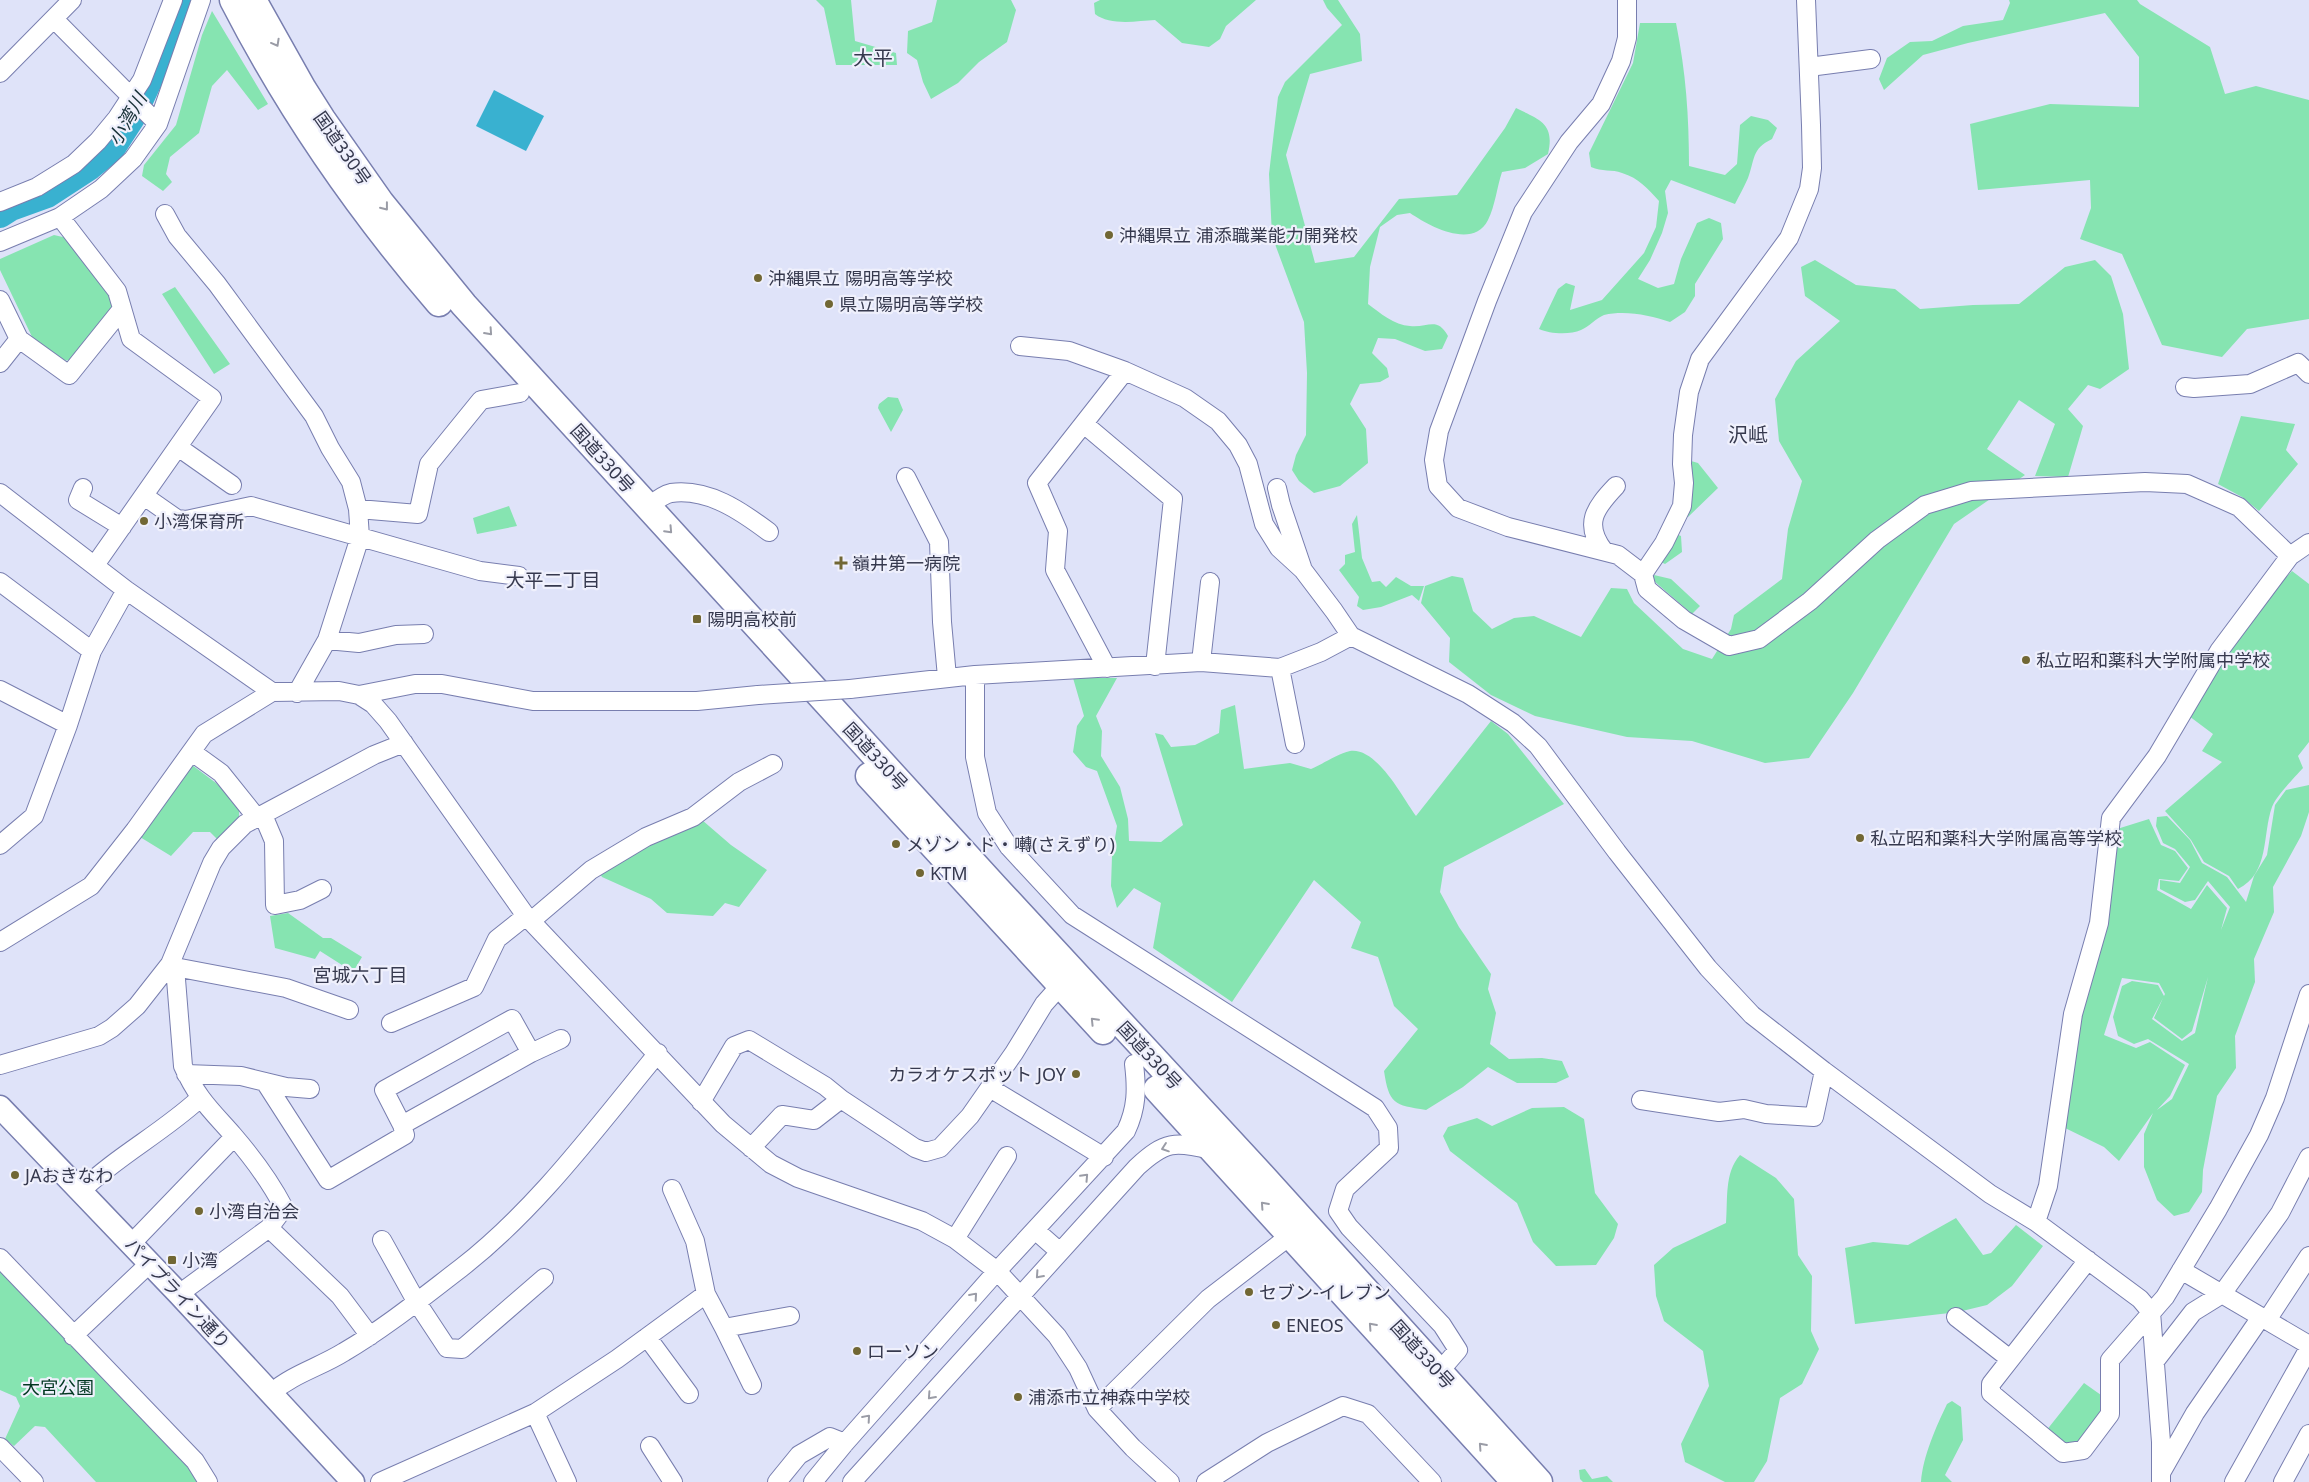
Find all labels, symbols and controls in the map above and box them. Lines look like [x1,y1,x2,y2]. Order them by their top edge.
one-way arrow [270,37,280,46]
district label: 大平 [853,44,893,71]
water label: 小湾川 [101,86,154,150]
street label: 国道330号 [309,106,377,190]
one-way arrow [379,202,388,211]
place label: 沖縄県立 浦添職業能力開発校 [1119,223,1358,247]
marker: 沖縄県立 浦添職業能力開発校 [1103,229,1115,241]
place label: 沖縄県立 陽明高等学校 [768,266,953,290]
marker: 沖縄県立 陽明高等学校 [752,272,764,284]
place label: 県立陽明高等学校 [839,292,983,316]
marker: 県立陽明高等学校 [823,298,835,310]
one-way arrow [483,327,492,336]
street label: 国道330号 [566,418,640,498]
district label: 沢岻 [1728,421,1768,448]
place label: 小湾保育所 [154,509,244,533]
marker: 小湾保育所 [138,515,150,527]
one-way arrow [663,525,672,534]
place label: 嶺井第一病院 [852,551,960,575]
marker: 嶺井第一病院 [834,556,848,570]
district label: 大平二丁目 [505,567,601,593]
place label: 陽明高校前 [707,607,797,631]
marker: 陽明高校前 [691,613,703,625]
place label: 私立昭和薬科大学附属中学校 [2036,648,2270,672]
marker: 私立昭和薬科大学附属中学校 [2020,654,2032,666]
street label: 国道330号 [838,717,914,795]
place label: 私立昭和薬科大学附属高等学校 [1870,826,2122,850]
place label: メゾン・ド・囀(さえずり) [906,832,1115,856]
marker: 私立昭和薬科大学附属高等学校 [1854,832,1866,844]
marker: メゾン・ド・囀(さえずり) [890,838,902,850]
place label: KTM [930,861,967,885]
marker: KTM [914,867,926,879]
district label: 宮城六丁目 [312,962,408,988]
street label: 国道330号 [1112,1016,1188,1094]
one-way arrow [1091,1018,1100,1027]
place label: カラオケスポット JOY [888,1062,1067,1086]
marker: カラオケスポット JOY [1070,1068,1082,1080]
one-way arrow [1161,1142,1169,1152]
place label: JAおきなわ [23,1163,113,1187]
marker: JAおきなわ [9,1169,21,1181]
one-way arrow [1079,1174,1088,1183]
place label: 小湾自治会 [209,1199,299,1223]
one-way arrow [1261,1201,1270,1210]
marker: 小湾自治会 [193,1205,205,1217]
street label: パイプライン通り [120,1232,236,1354]
place label: 小湾 [182,1248,218,1272]
marker: 小湾 [166,1254,178,1266]
one-way arrow [1036,1270,1045,1279]
place label: セブン-イレブン [1259,1280,1391,1304]
marker: セブン-イレブン [1243,1286,1255,1298]
one-way arrow [969,1293,978,1302]
place label: ENEOS [1286,1313,1344,1337]
street label: 国道330号 [1386,1314,1460,1394]
marker: ENEOS [1270,1319,1282,1331]
one-way arrow [1369,1322,1378,1331]
place label: ローソン [867,1339,939,1363]
marker: ローソン [851,1345,863,1357]
park label: 大宮公園 [22,1375,94,1399]
place label: 浦添市立神森中学校 [1028,1385,1190,1409]
one-way arrow [927,1390,936,1399]
marker: 浦添市立神森中学校 [1012,1391,1024,1403]
one-way arrow [861,1415,870,1424]
one-way arrow [1479,1443,1488,1452]

